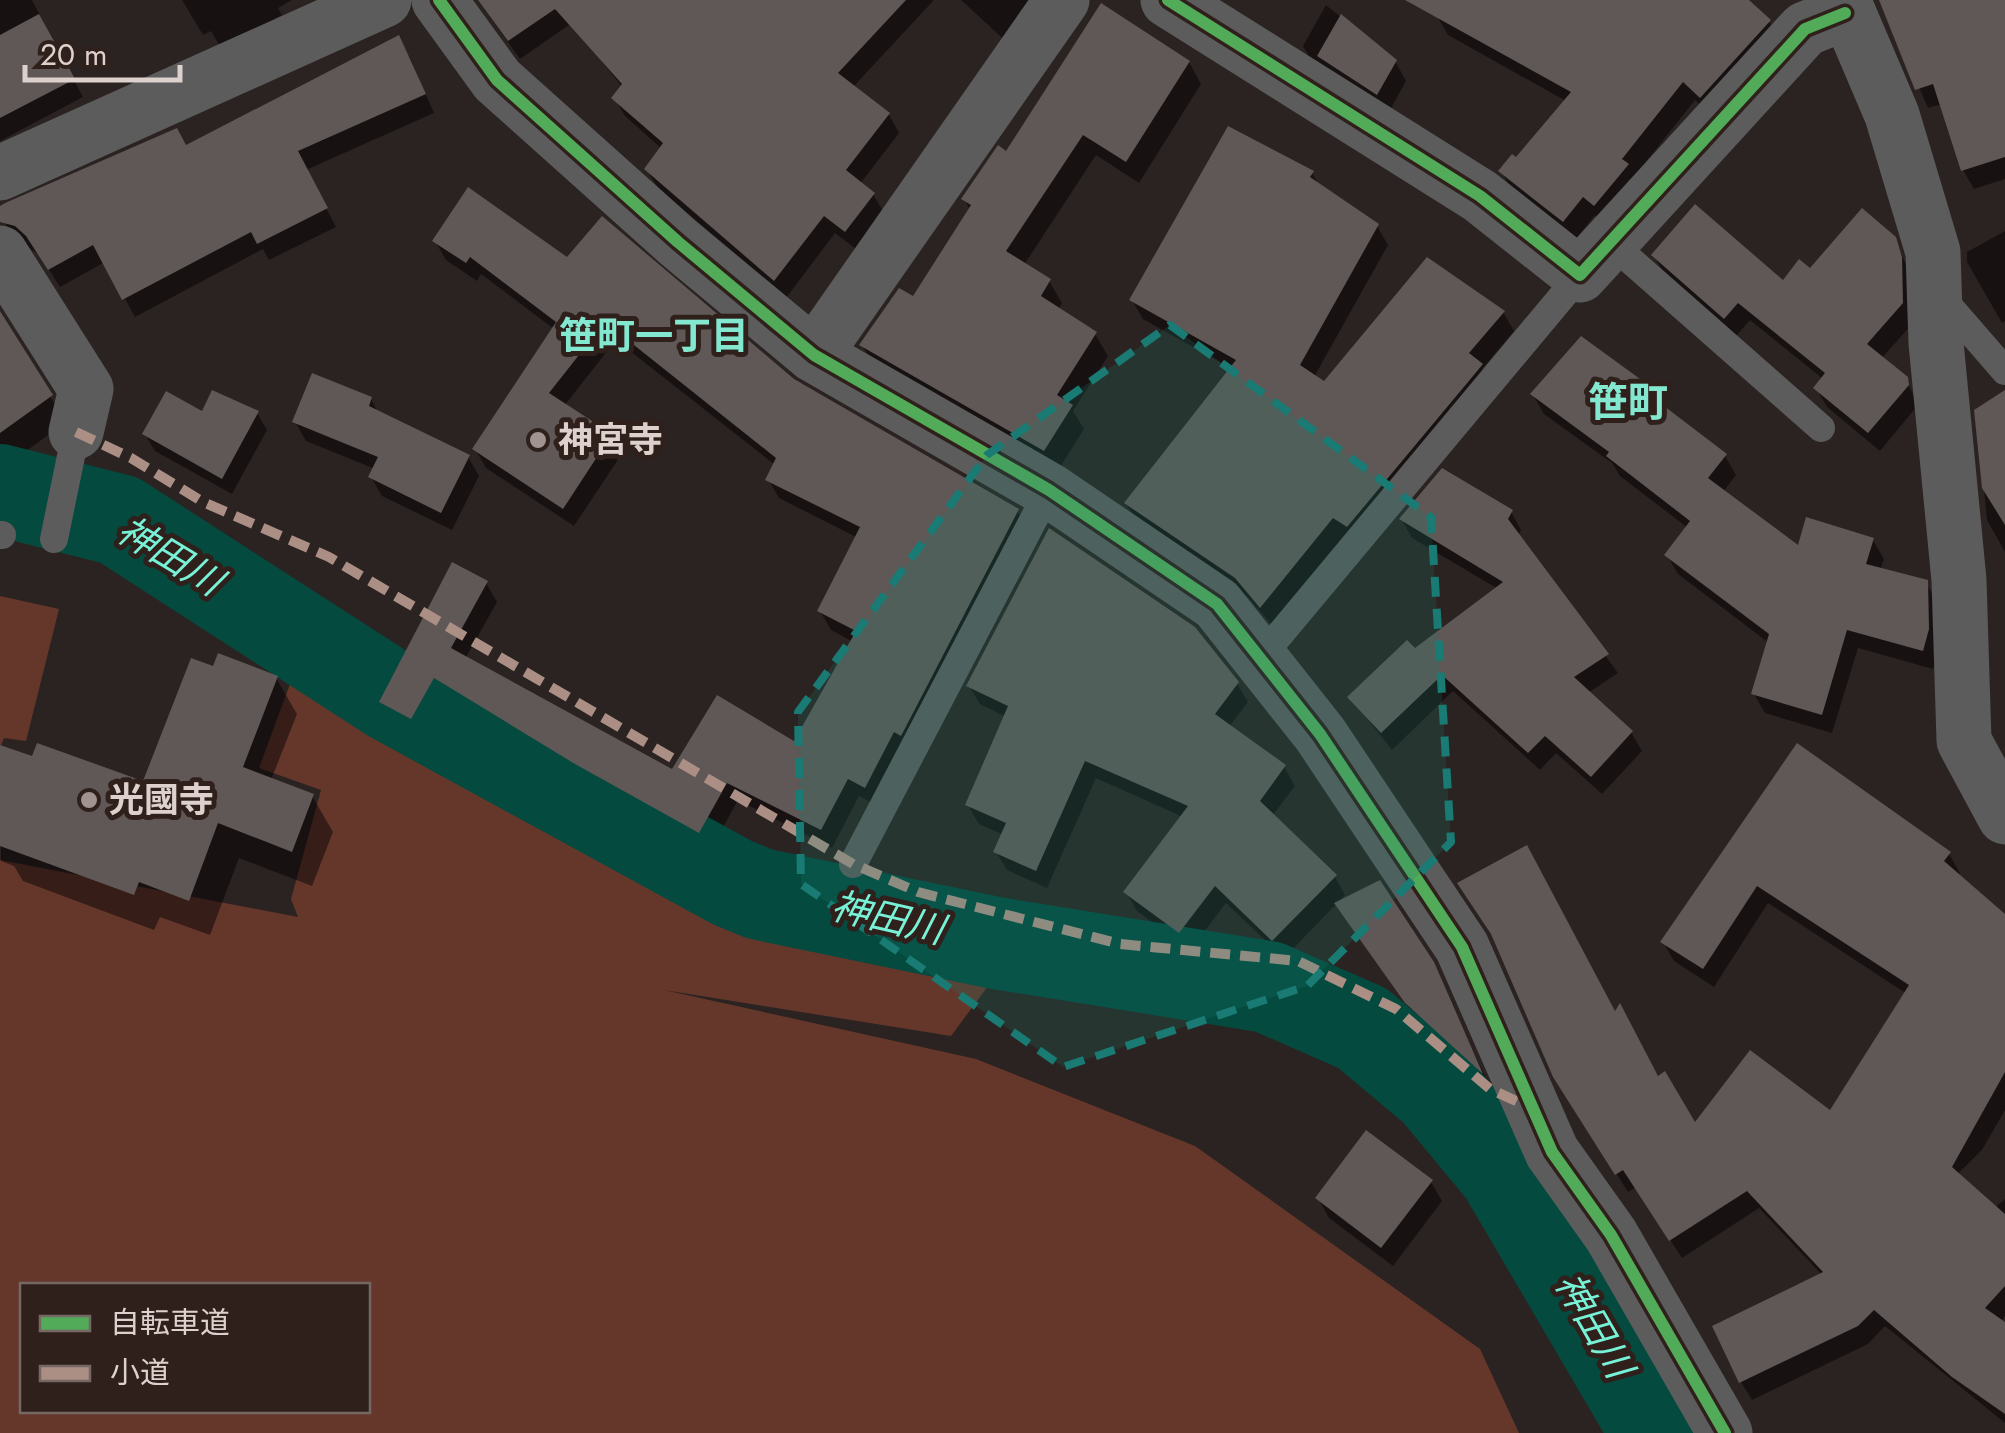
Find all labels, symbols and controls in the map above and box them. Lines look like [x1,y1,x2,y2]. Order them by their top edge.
scale bar [25,20,180,82]
text: 20 m [40,33,107,76]
district label: 笹町一丁目 [559,308,749,363]
district label: 笹町 [1588,373,1668,431]
place label: 神宮寺 [558,415,663,465]
marker: 神宮寺 [527,429,549,451]
water label: 神田川 [107,503,237,611]
place label: 光國寺 [109,775,214,825]
marker: 光國寺 [78,789,100,811]
water label: 神田川 [826,878,954,958]
water label: 神田川 [1542,1262,1649,1391]
legend [20,1283,370,1413]
text: 自転車道 [110,1301,230,1344]
text: 小道 [110,1351,170,1394]

